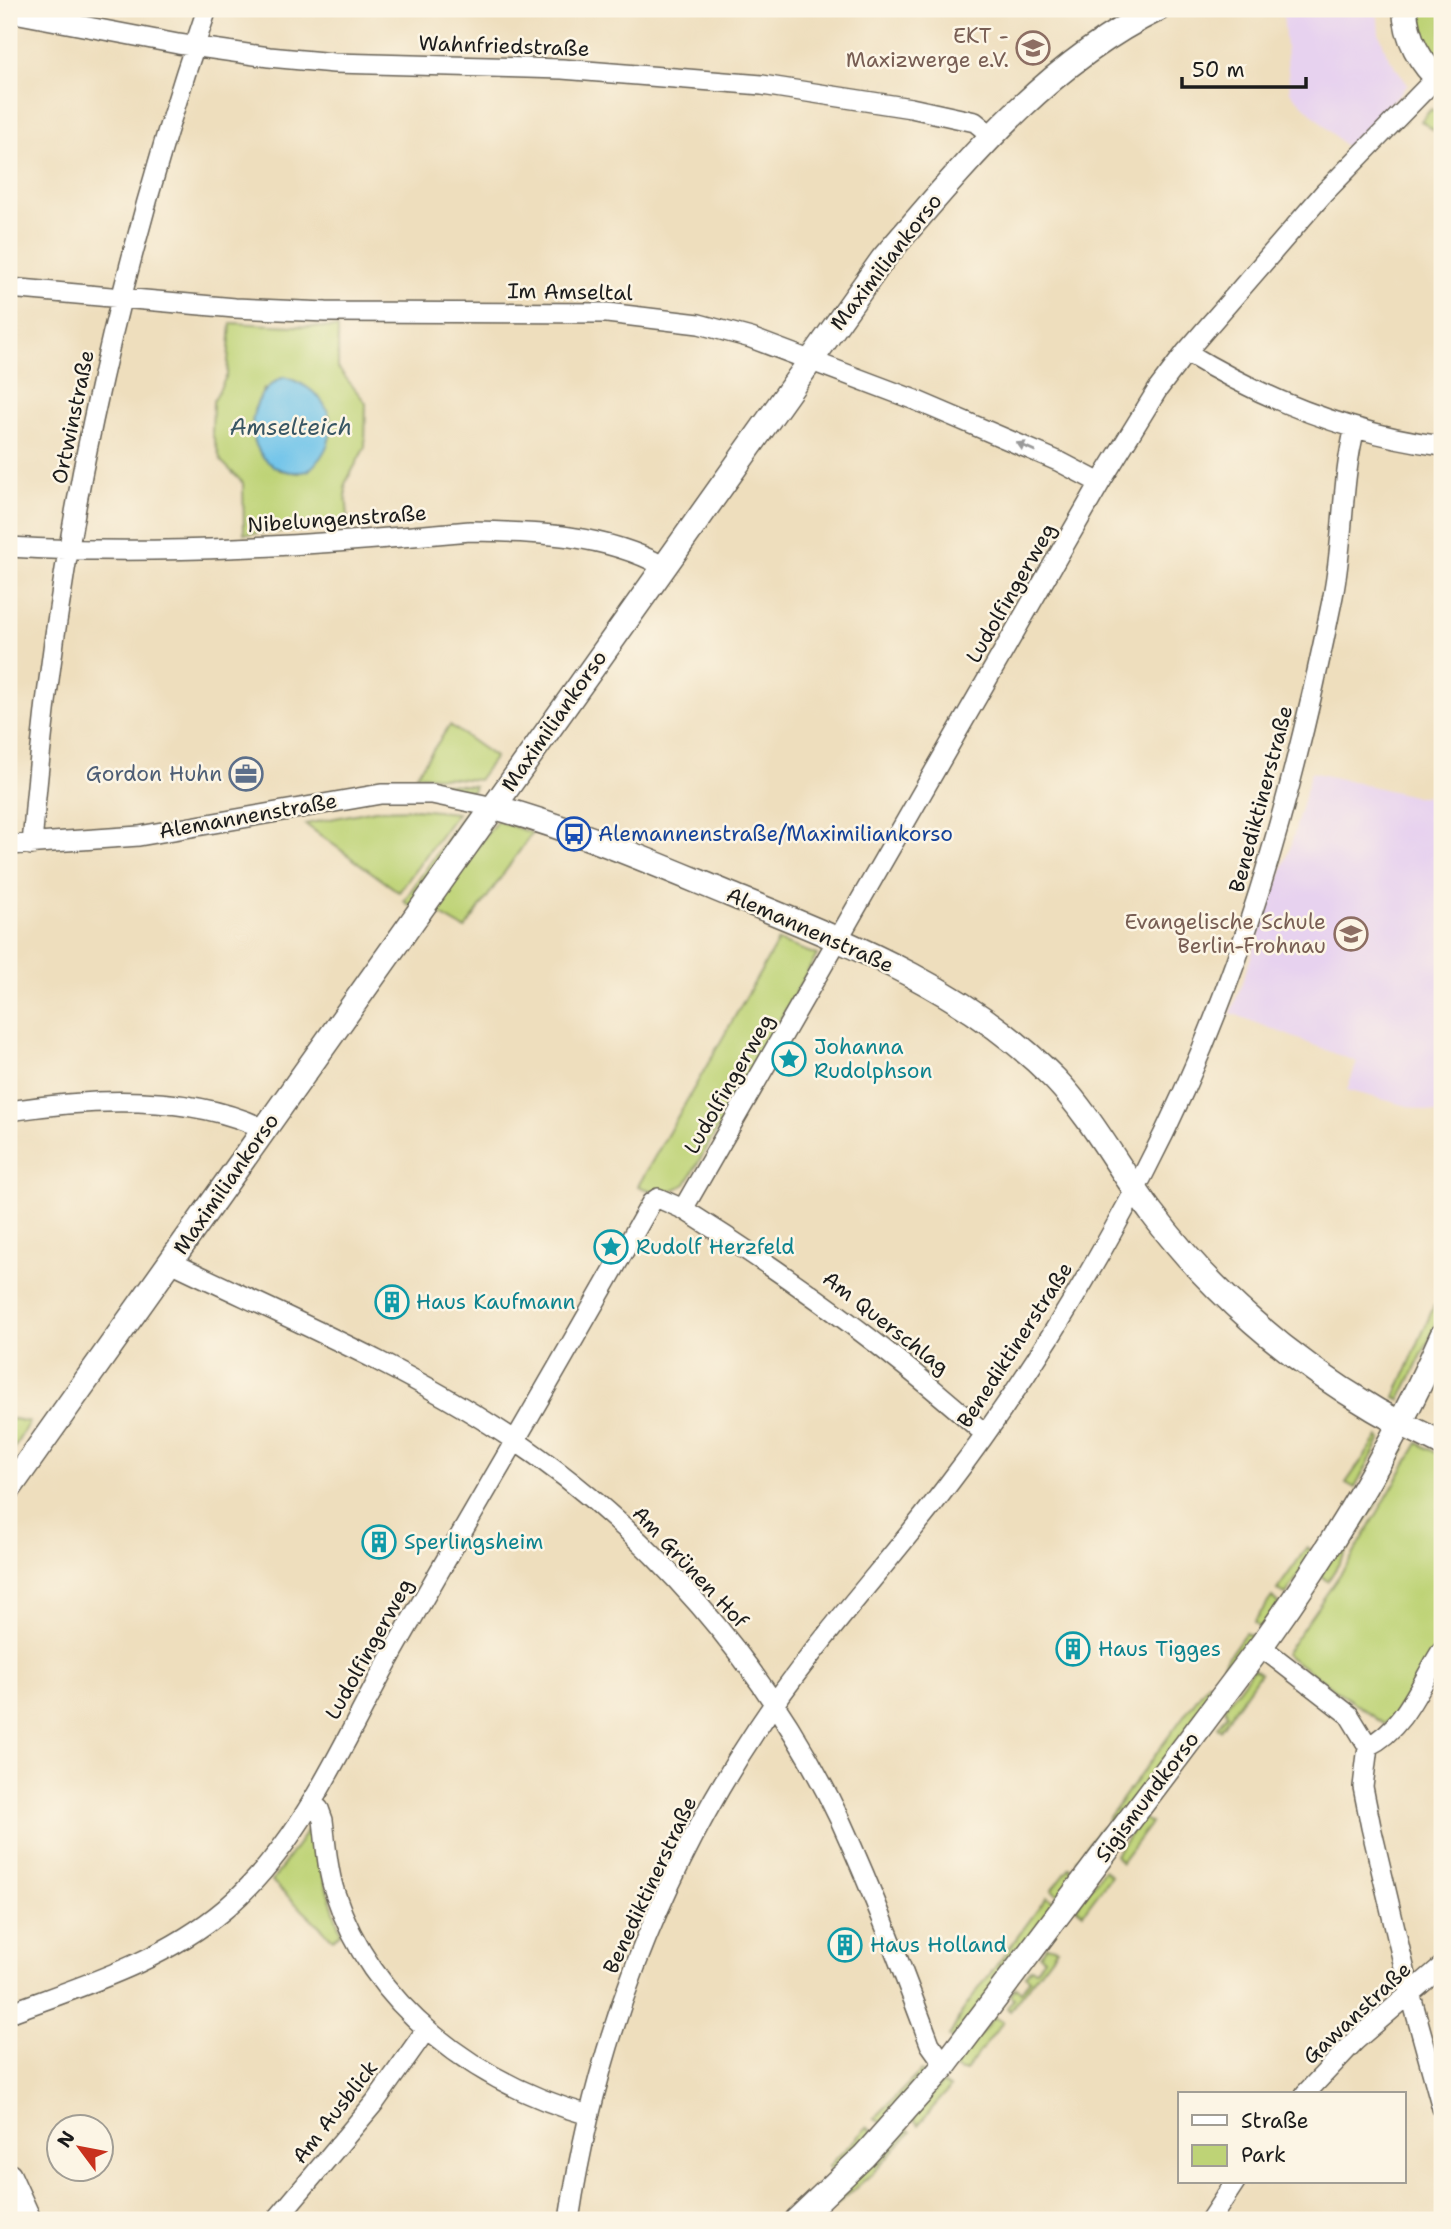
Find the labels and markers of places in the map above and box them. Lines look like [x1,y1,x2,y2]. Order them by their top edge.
place label: EKT - Maxizwerge e.V. [846,22,1009,74]
school or university icon: EKT - Maxizwerge e.V. [1014,29,1052,67]
office icon: Gordon Huhn [227,755,265,793]
place label: Gordon Huhn [86,760,222,788]
bus stop icon: Alemannenstraße/Maximiliankorso [555,815,593,853]
place label: Alemannenstraße/Maximiliankorso [598,820,953,848]
place label: Evangelische Schule Berlin-Frohnau [1124,908,1326,960]
school or university icon: Evangelische Schule Berlin-Frohnau [1332,915,1370,953]
place label: Johanna Rudolphson [814,1033,932,1085]
place icon: Johanna Rudolphson [770,1040,808,1078]
place icon: Rudolf Herzfeld [592,1228,630,1266]
place label: Rudolf Herzfeld [636,1233,795,1261]
building icon: Haus Kaufmann [373,1283,411,1321]
place label: Haus Kaufmann [416,1288,575,1316]
building icon: Sperlingsheim [360,1523,398,1561]
place label: Sperlingsheim [404,1528,543,1556]
building icon: Haus Tigges [1054,1630,1092,1668]
place label: Haus Tigges [1098,1635,1221,1663]
building icon: Haus Holland [826,1926,864,1964]
place label: Haus Holland [870,1931,1007,1959]

